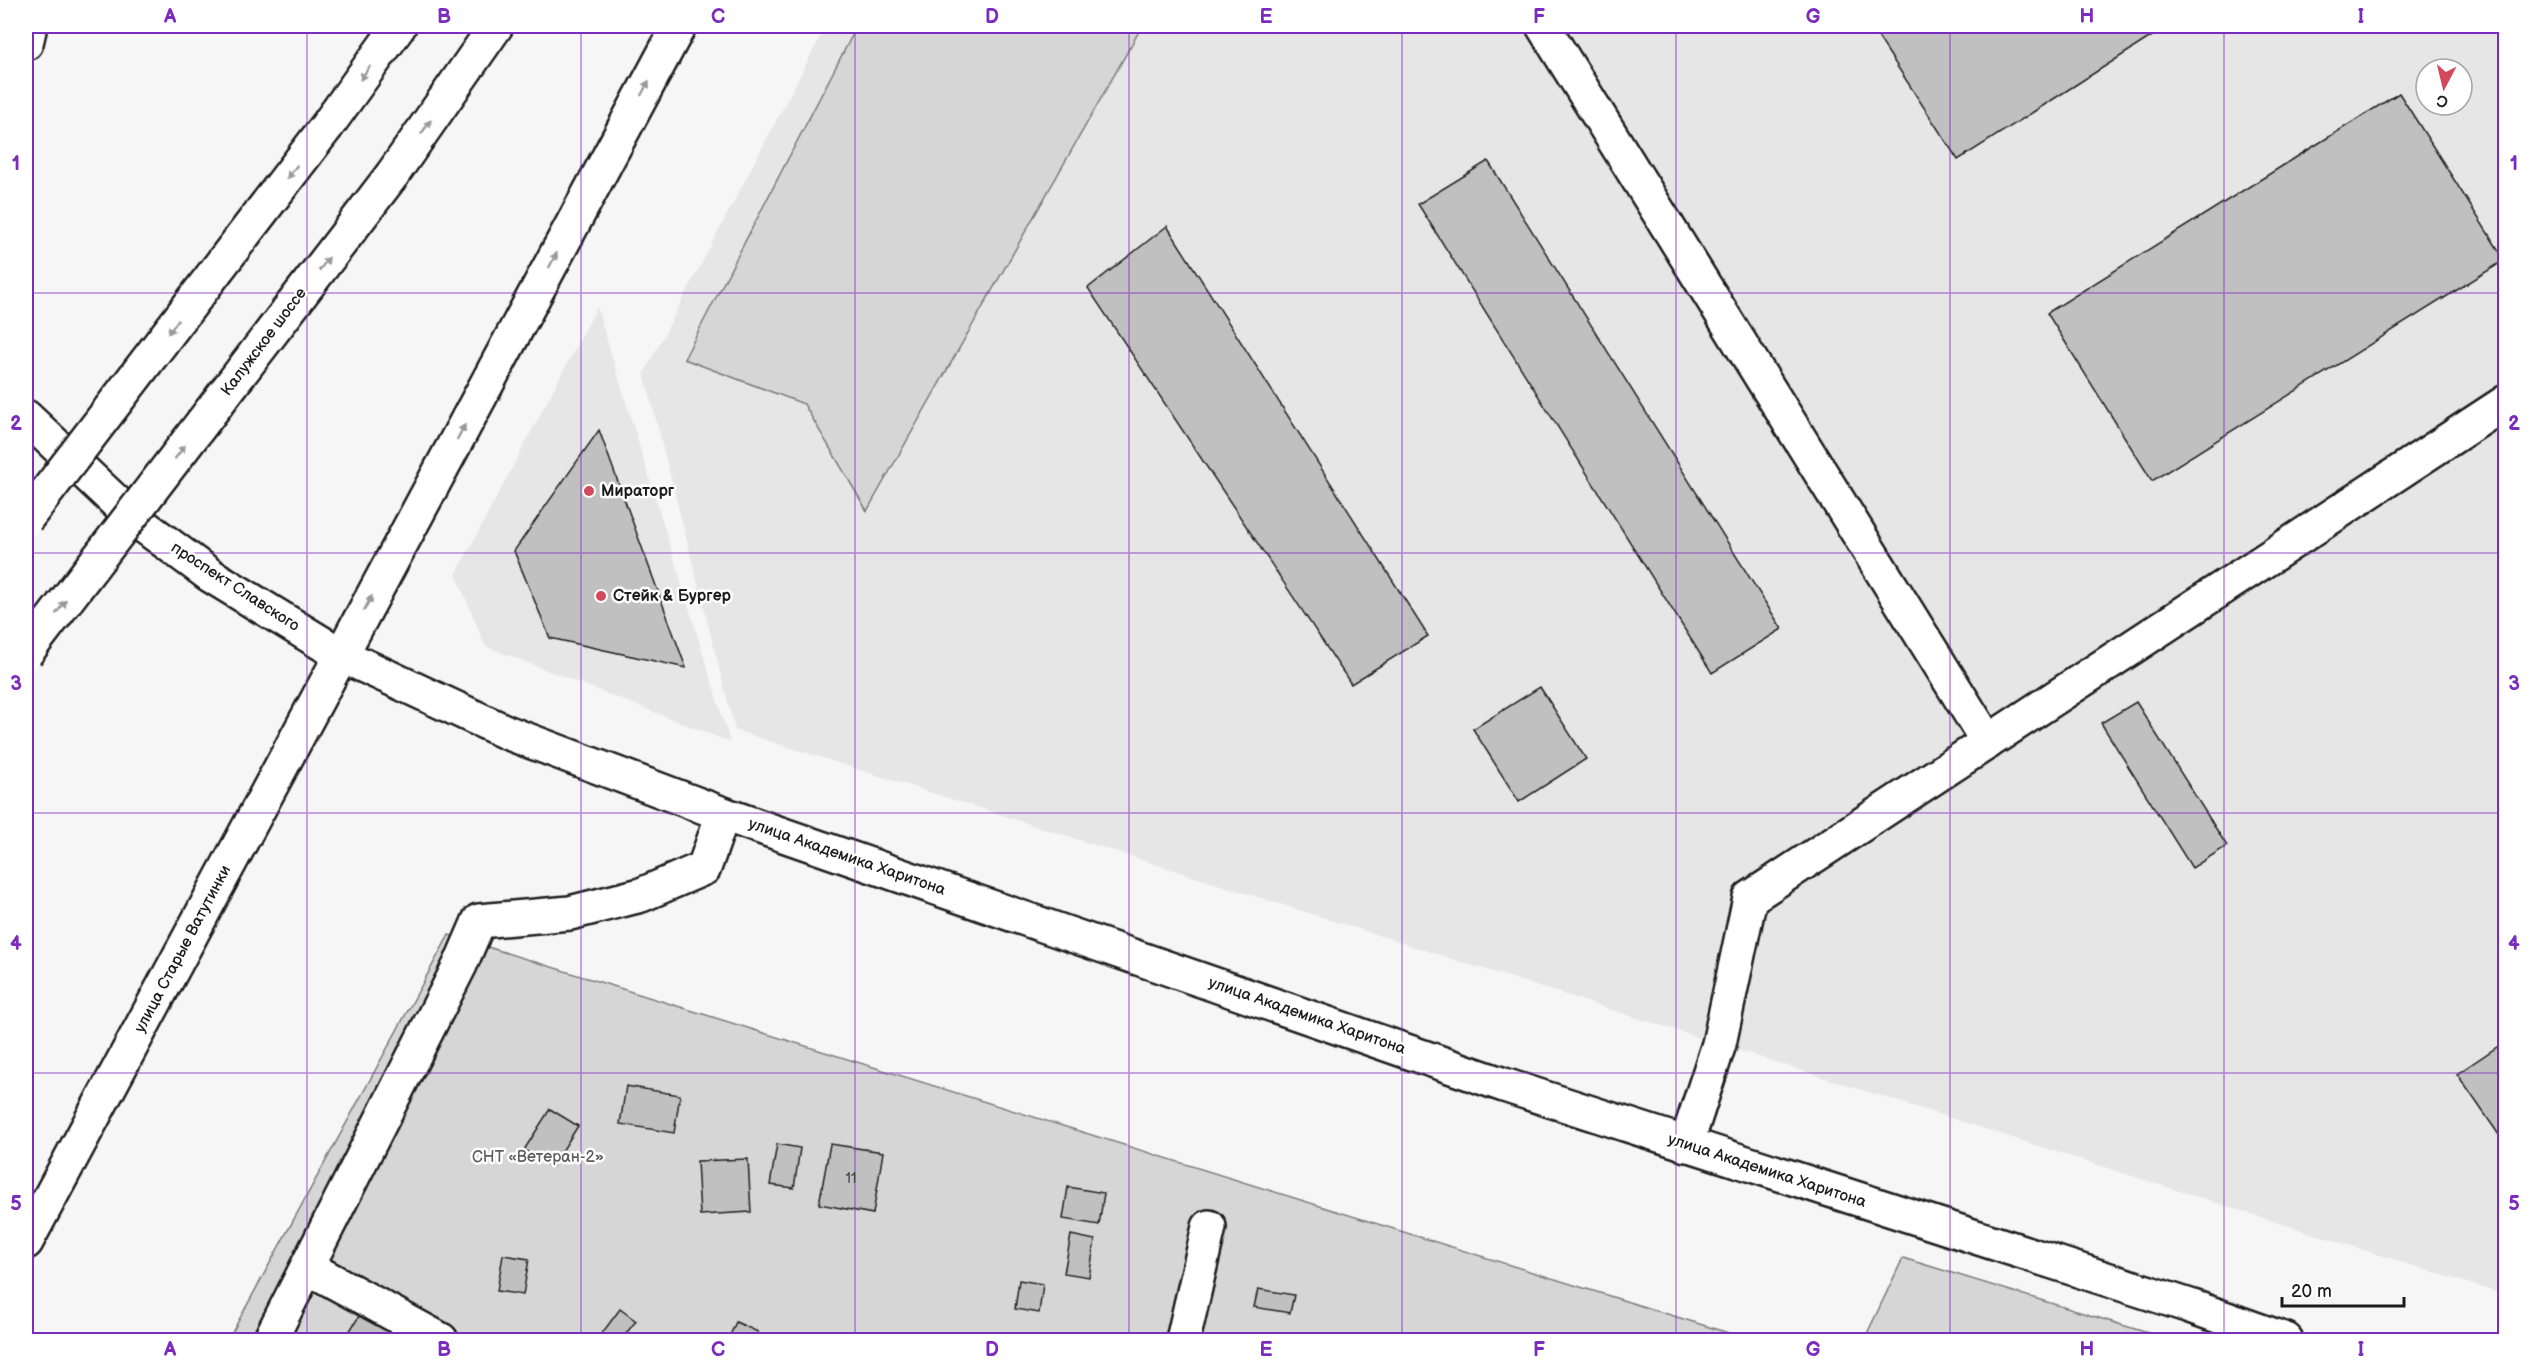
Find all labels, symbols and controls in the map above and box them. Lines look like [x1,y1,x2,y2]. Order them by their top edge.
text: A [163,5,177,29]
text: B [437,5,451,29]
text: C [711,5,725,29]
text: D [985,5,999,29]
text: E [1260,5,1273,29]
text: F [1533,5,1545,29]
text: G [1806,5,1821,29]
text: H [2080,5,2094,29]
text: I [2358,5,2364,29]
north arrow [2414,57,2474,117]
one-way arrow [359,65,371,81]
one-way arrow [640,79,650,96]
text: С [2436,90,2449,111]
one-way arrow [420,119,432,135]
text: 1 [12,152,20,176]
text: 1 [2510,152,2518,176]
one-way arrow [285,164,298,180]
one-way arrow [548,251,558,268]
one-way arrow [317,256,329,271]
street label: Калужское шоссе [217,284,311,400]
one-way arrow [167,319,179,335]
text: 2 [10,412,22,436]
text: 2 [2508,412,2520,436]
one-way arrow [456,423,466,440]
one-way arrow [173,444,186,460]
place label: Мираторг [601,482,675,501]
marker: Мираторг [582,484,596,498]
street label: проспект Славского [167,538,303,636]
place label: Стейк & Бургер [613,587,732,606]
marker: Стейк & Бургер [594,589,608,603]
one-way arrow [364,595,373,612]
one-way arrow [55,599,67,615]
text: 3 [10,672,22,696]
text: 3 [2508,672,2520,696]
street label: улица Академика Харитона [746,814,949,900]
street label: улица Старые Ватутинки [131,862,235,1036]
text: 4 [10,932,22,956]
text: 4 [2508,932,2520,956]
street label: улица Академика Харитона [1206,973,1409,1059]
street label: улица Академика Харитона [1666,1130,1869,1212]
park label: СНТ «Ветеран-2» [472,1148,604,1167]
house number: 11 [846,1170,856,1187]
text: 5 [10,1192,22,1216]
text: 5 [2508,1192,2520,1216]
scale bar [2282,1270,2404,1308]
text: 20 m [2291,1281,2332,1302]
text: A [163,1338,177,1362]
text: B [437,1338,451,1362]
text: C [711,1338,725,1362]
text: D [985,1338,999,1362]
text: E [1260,1338,1273,1362]
text: F [1533,1338,1545,1362]
text: G [1806,1338,1821,1362]
text: H [2080,1338,2094,1362]
text: I [2358,1338,2364,1362]

